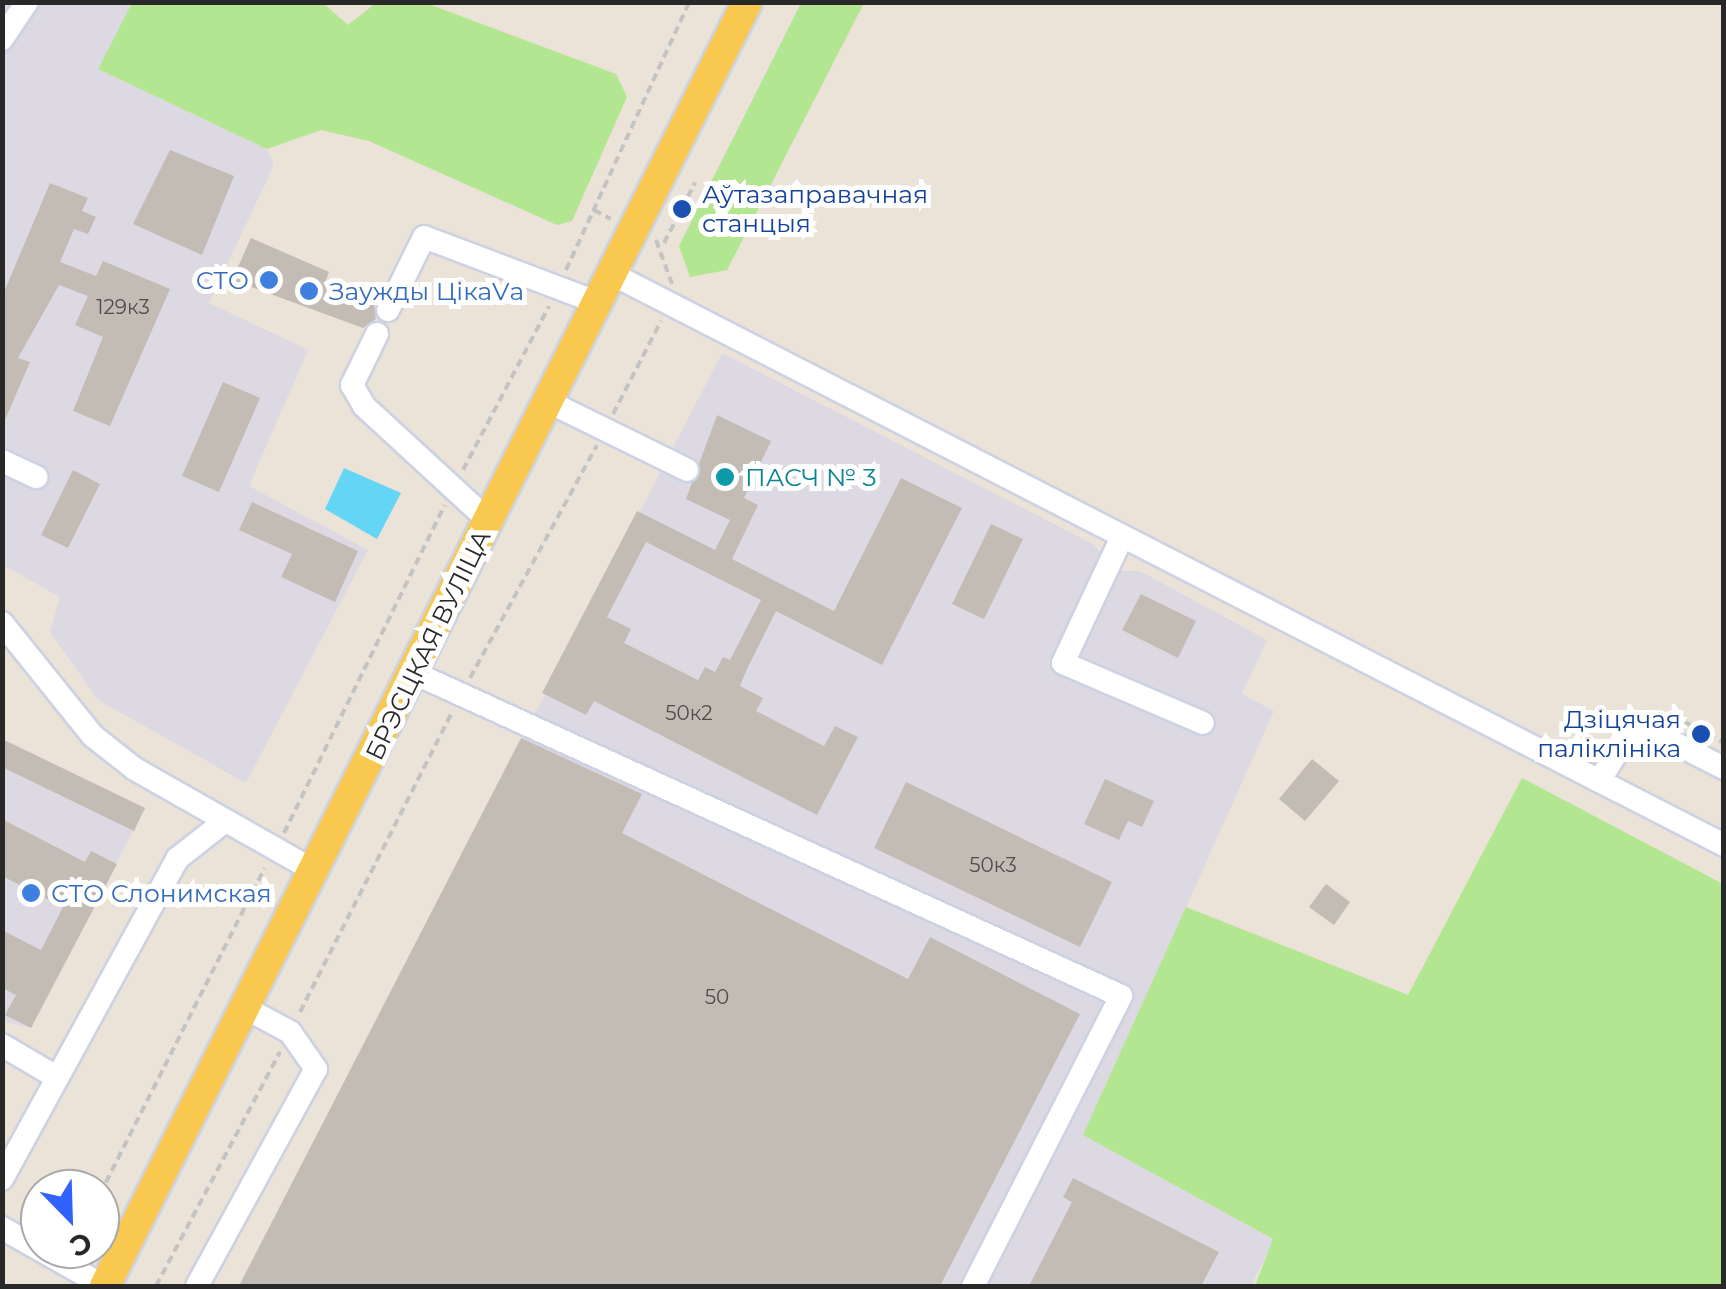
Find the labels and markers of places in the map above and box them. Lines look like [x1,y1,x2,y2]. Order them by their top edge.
place label: Аўтазаправачная станцыя [702,180,928,239]
marker: Аўтазаправачная станцыя [671,198,693,220]
place label: СТО [196,265,249,295]
marker: СТО [258,269,280,291]
place label: Заужды ЦікаVа [329,276,524,306]
marker: Заужды ЦікаVа [298,280,320,302]
place label: ПАСЧ № 3 [745,462,877,492]
marker: ПАСЧ № 3 [714,466,736,488]
place label: Дзіцячая паліклініка [1537,705,1681,764]
marker: Дзіцячая паліклініка [1690,723,1712,745]
place label: СТО Слонимская [51,878,272,908]
marker: СТО Слонимская [20,882,42,904]

